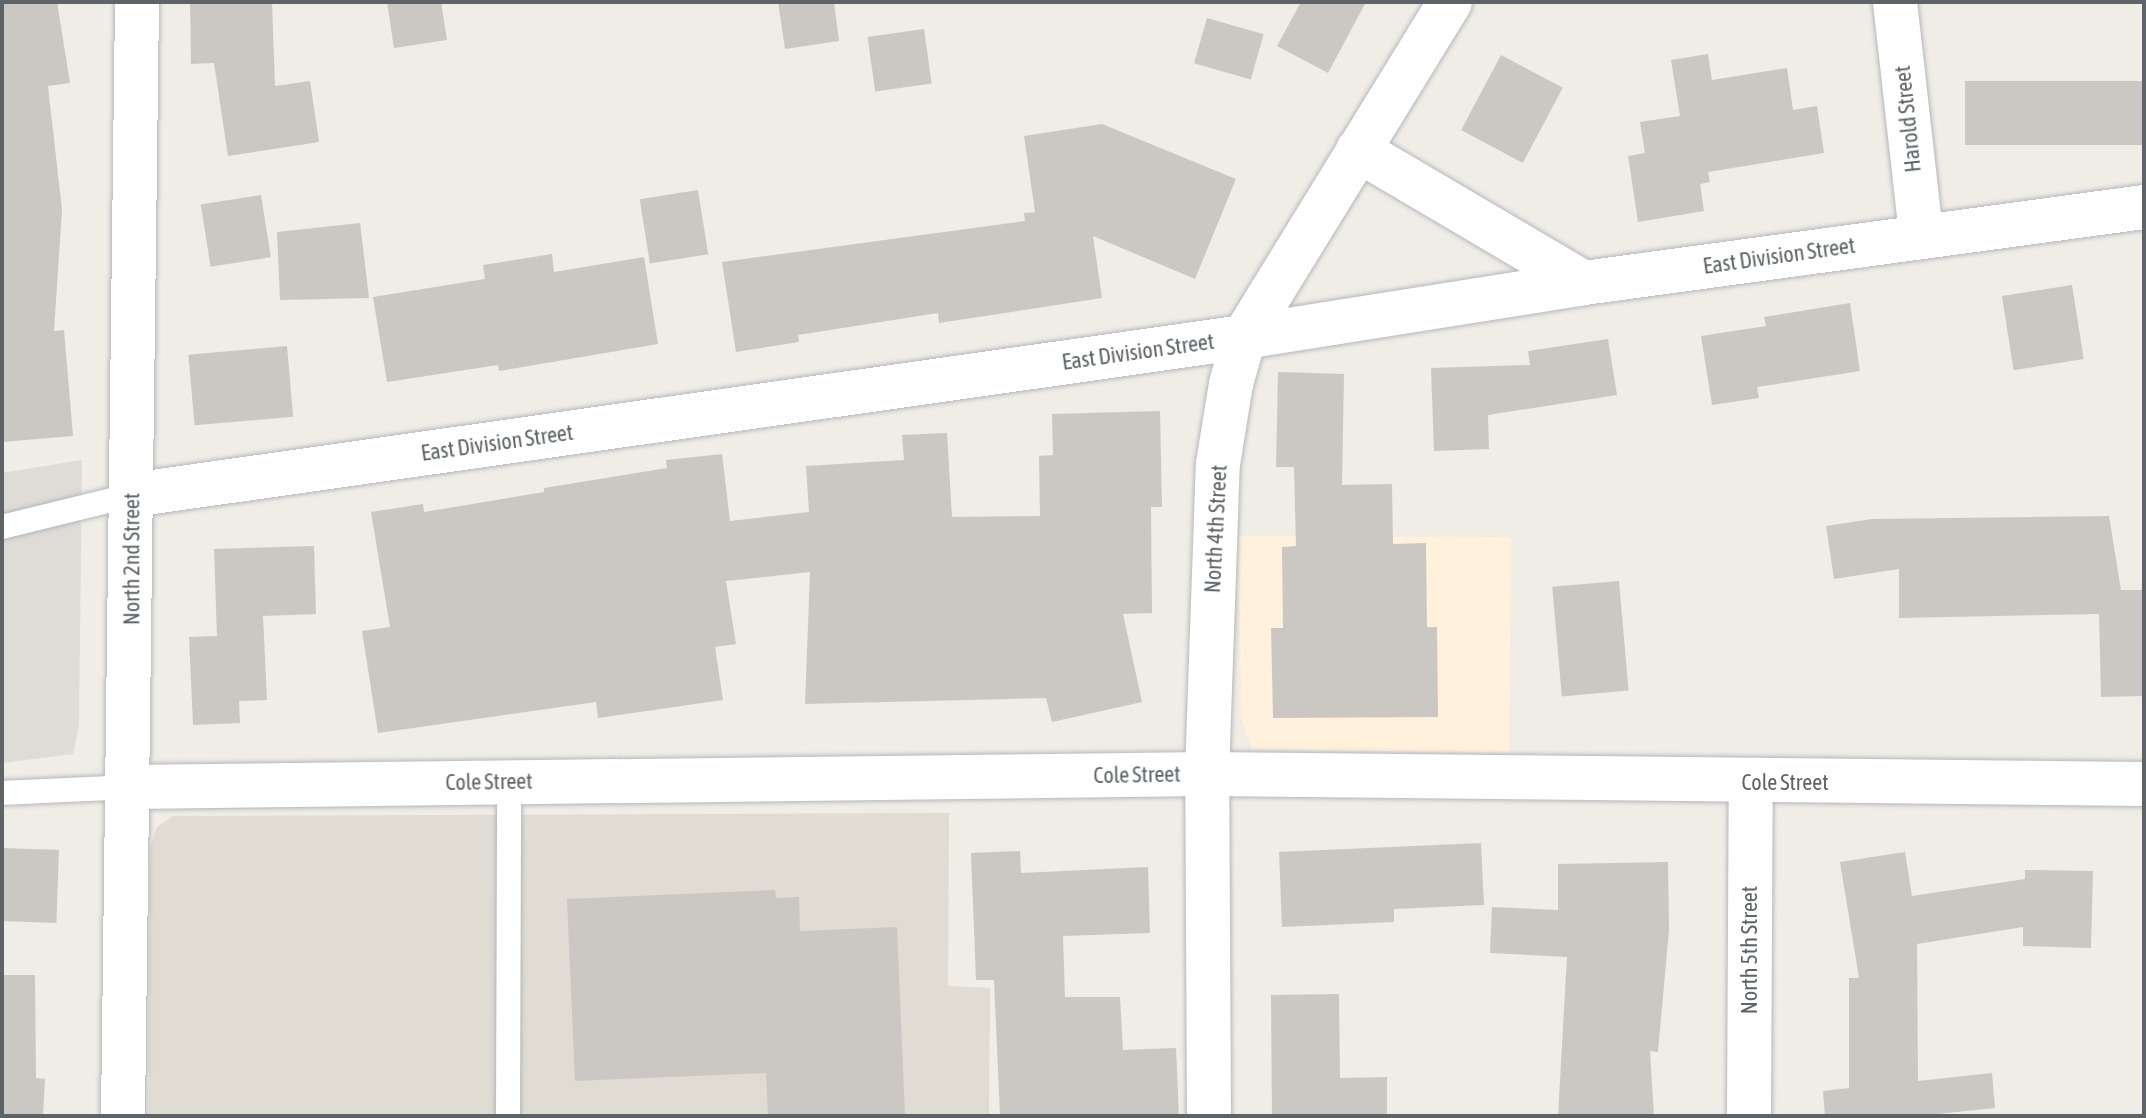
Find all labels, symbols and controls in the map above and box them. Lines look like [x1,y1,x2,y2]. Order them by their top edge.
street label: Harold Street [1889,64,1927,174]
street label: East Division Street [1701,232,1857,280]
street label: East Division Street [1060,328,1216,376]
street label: East Division Street [419,419,575,467]
street label: North 4th Street [1199,464,1233,594]
street label: North 2nd Street [119,493,145,625]
street label: Cole Street [1093,761,1181,789]
street label: Cole Street [445,768,533,796]
street label: Cole Street [1741,770,1829,796]
street label: North 5th Street [1737,886,1763,1014]

